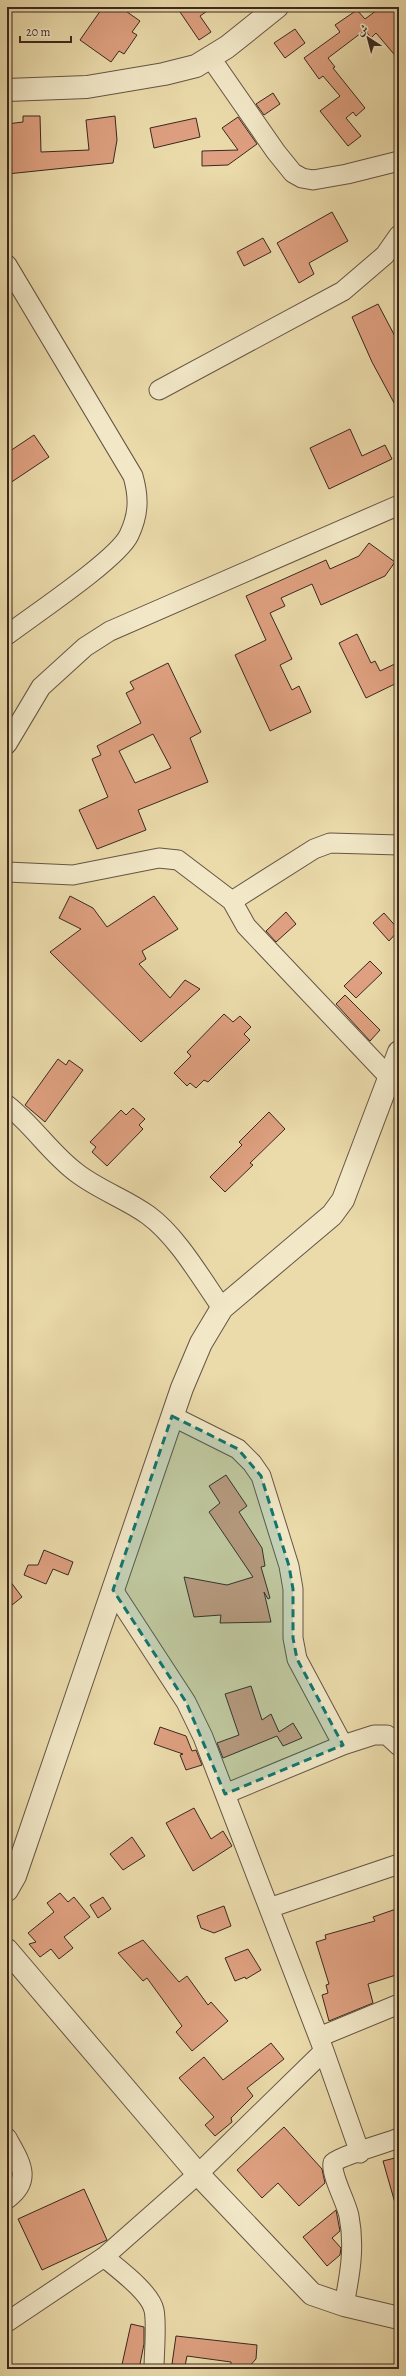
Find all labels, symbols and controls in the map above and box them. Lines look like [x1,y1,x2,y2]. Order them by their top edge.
scale bar [20,18,71,44]
north arrow [348,18,388,58]
text: ش [354,21,371,40]
text: 20 m [26,24,50,40]

